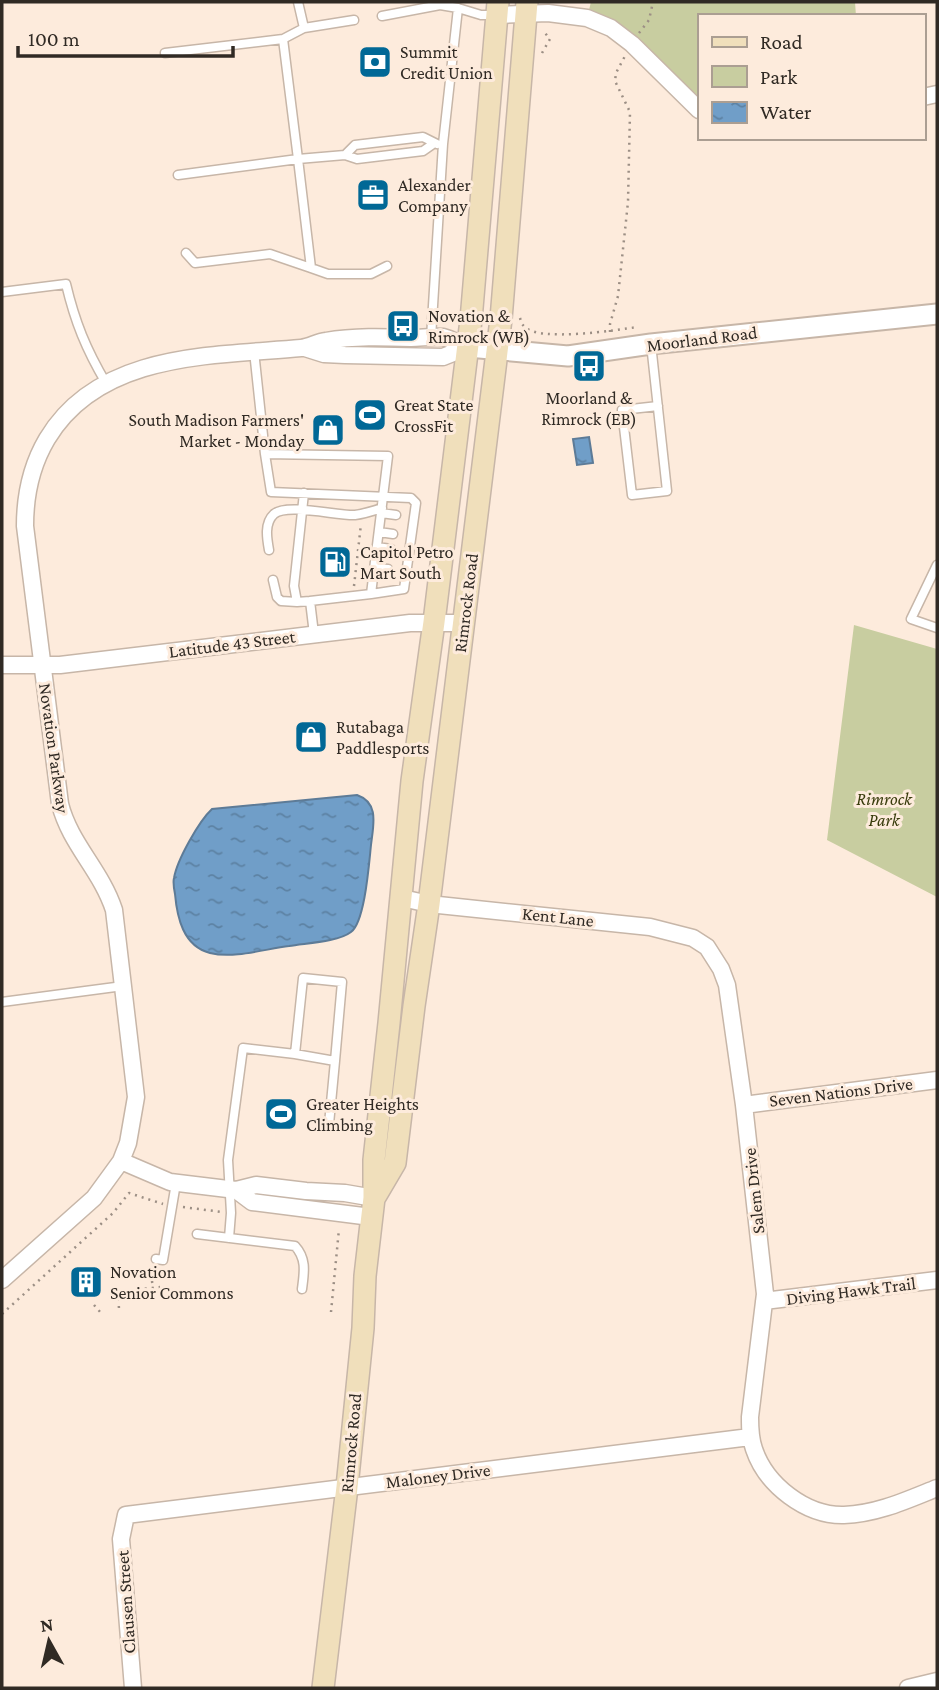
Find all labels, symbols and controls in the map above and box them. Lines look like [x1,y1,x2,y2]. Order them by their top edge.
scale bar [18,14,233,58]
legend [698,14,925,140]
text: 100 m [28,27,80,51]
text: Road [760,30,803,54]
place label: Summit Credit Union [400,42,493,83]
bank icon: Summit Credit Union [356,43,394,81]
text: Park [760,65,797,89]
text: Water [760,100,812,124]
place label: Alexander Company [398,175,471,216]
office icon: Alexander Company [354,176,392,214]
place label: Novation & Rimrock (WB) [428,306,530,348]
bus stop icon: Novation & Rimrock (WB) [384,307,422,345]
street label: Moorland Road [646,322,759,356]
bus stop icon: Moorland & Rimrock (EB) [570,347,608,385]
place label: Moorland & Rimrock (EB) [541,388,637,430]
place label: Great State CrossFit [394,395,473,436]
sports icon: Great State CrossFit [351,396,389,434]
place label: South Madison Farmers' Market - Monday [129,410,305,451]
shop icon: South Madison Farmers' Market - Monday [309,411,347,449]
place label: Capitol Petro Mart South [360,542,453,583]
fuel station icon: Capitol Petro Mart South [316,543,354,581]
street label: Rimrock Road [450,552,482,654]
street label: Latitude 43 Street [168,626,297,662]
street label: Novation Parkway [35,682,73,815]
place label: Rutabaga Paddlesports [336,717,429,758]
shop icon: Rutabaga Paddlesports [292,718,330,756]
park label: Rimrock Park [856,789,913,830]
street label: Kent Lane [521,903,595,931]
street label: Seven Nations Drive [768,1073,914,1111]
place label: Greater Heights Climbing [306,1094,419,1135]
sports icon: Greater Heights Climbing [262,1095,300,1133]
street label: Salem Drive [740,1147,768,1235]
place label: Novation Senior Commons [110,1262,233,1303]
building icon: Novation Senior Commons [67,1263,105,1301]
street label: Diving Hawk Trail [785,1273,917,1309]
street label: Rimrock Road [337,1392,365,1494]
street label: Maloney Drive [385,1460,492,1492]
street label: Clausen Street [112,1549,140,1654]
north arrow [14,1606,84,1676]
text: N [39,1613,55,1636]

